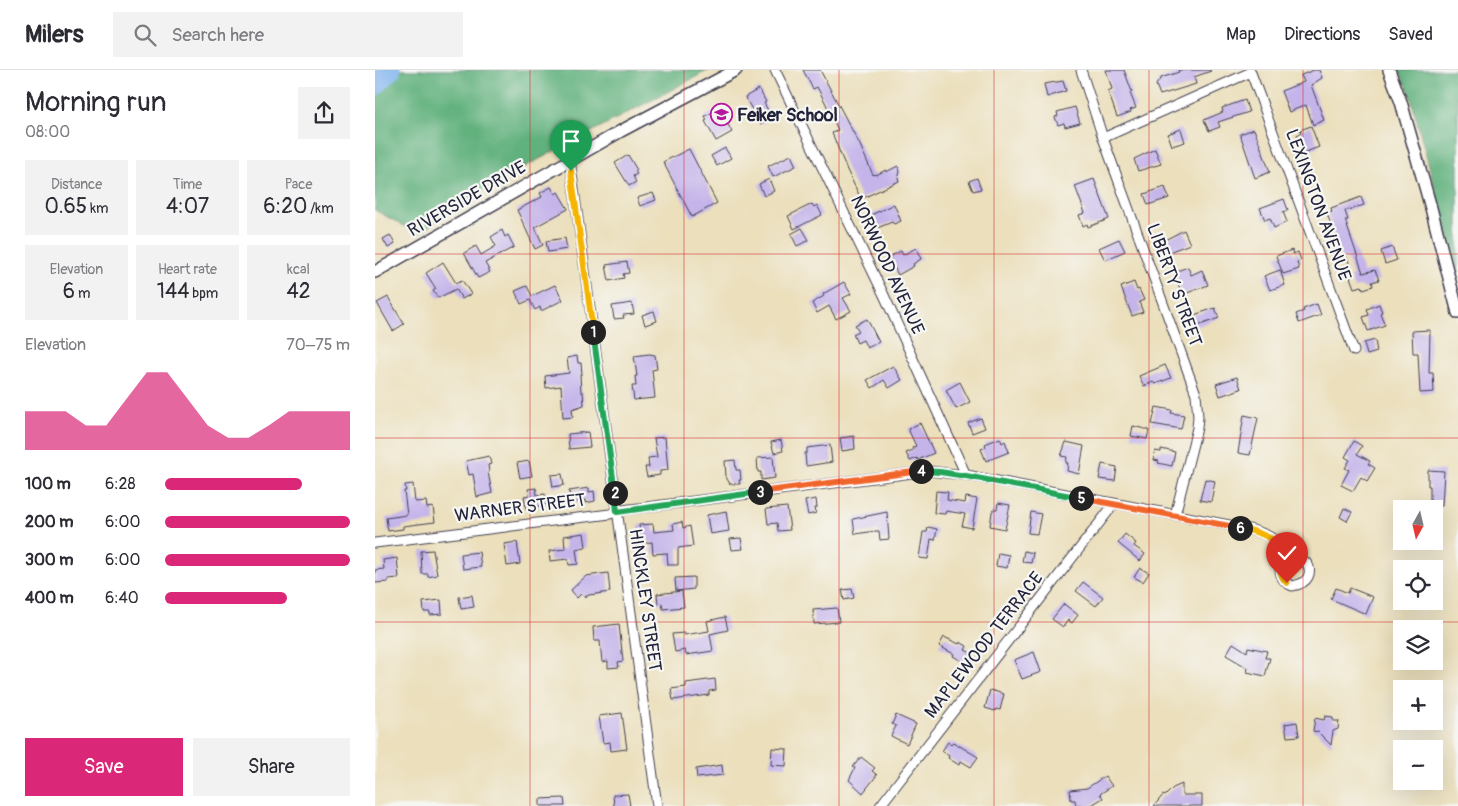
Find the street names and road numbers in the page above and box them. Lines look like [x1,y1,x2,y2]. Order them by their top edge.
street label: LEXINGTON AVENUE [1280,126,1356,284]
street label: RIVERSIDE DRIVE [404,156,530,242]
street label: NORWOOD AVENUE [845,192,929,338]
street label: LIBERTY STREET [1141,220,1207,350]
street label: WARNER STREET [453,489,587,527]
street label: HINCKLEY STREET [624,527,666,673]
street label: MAPLEWOOD TERRACE [920,567,1048,723]

